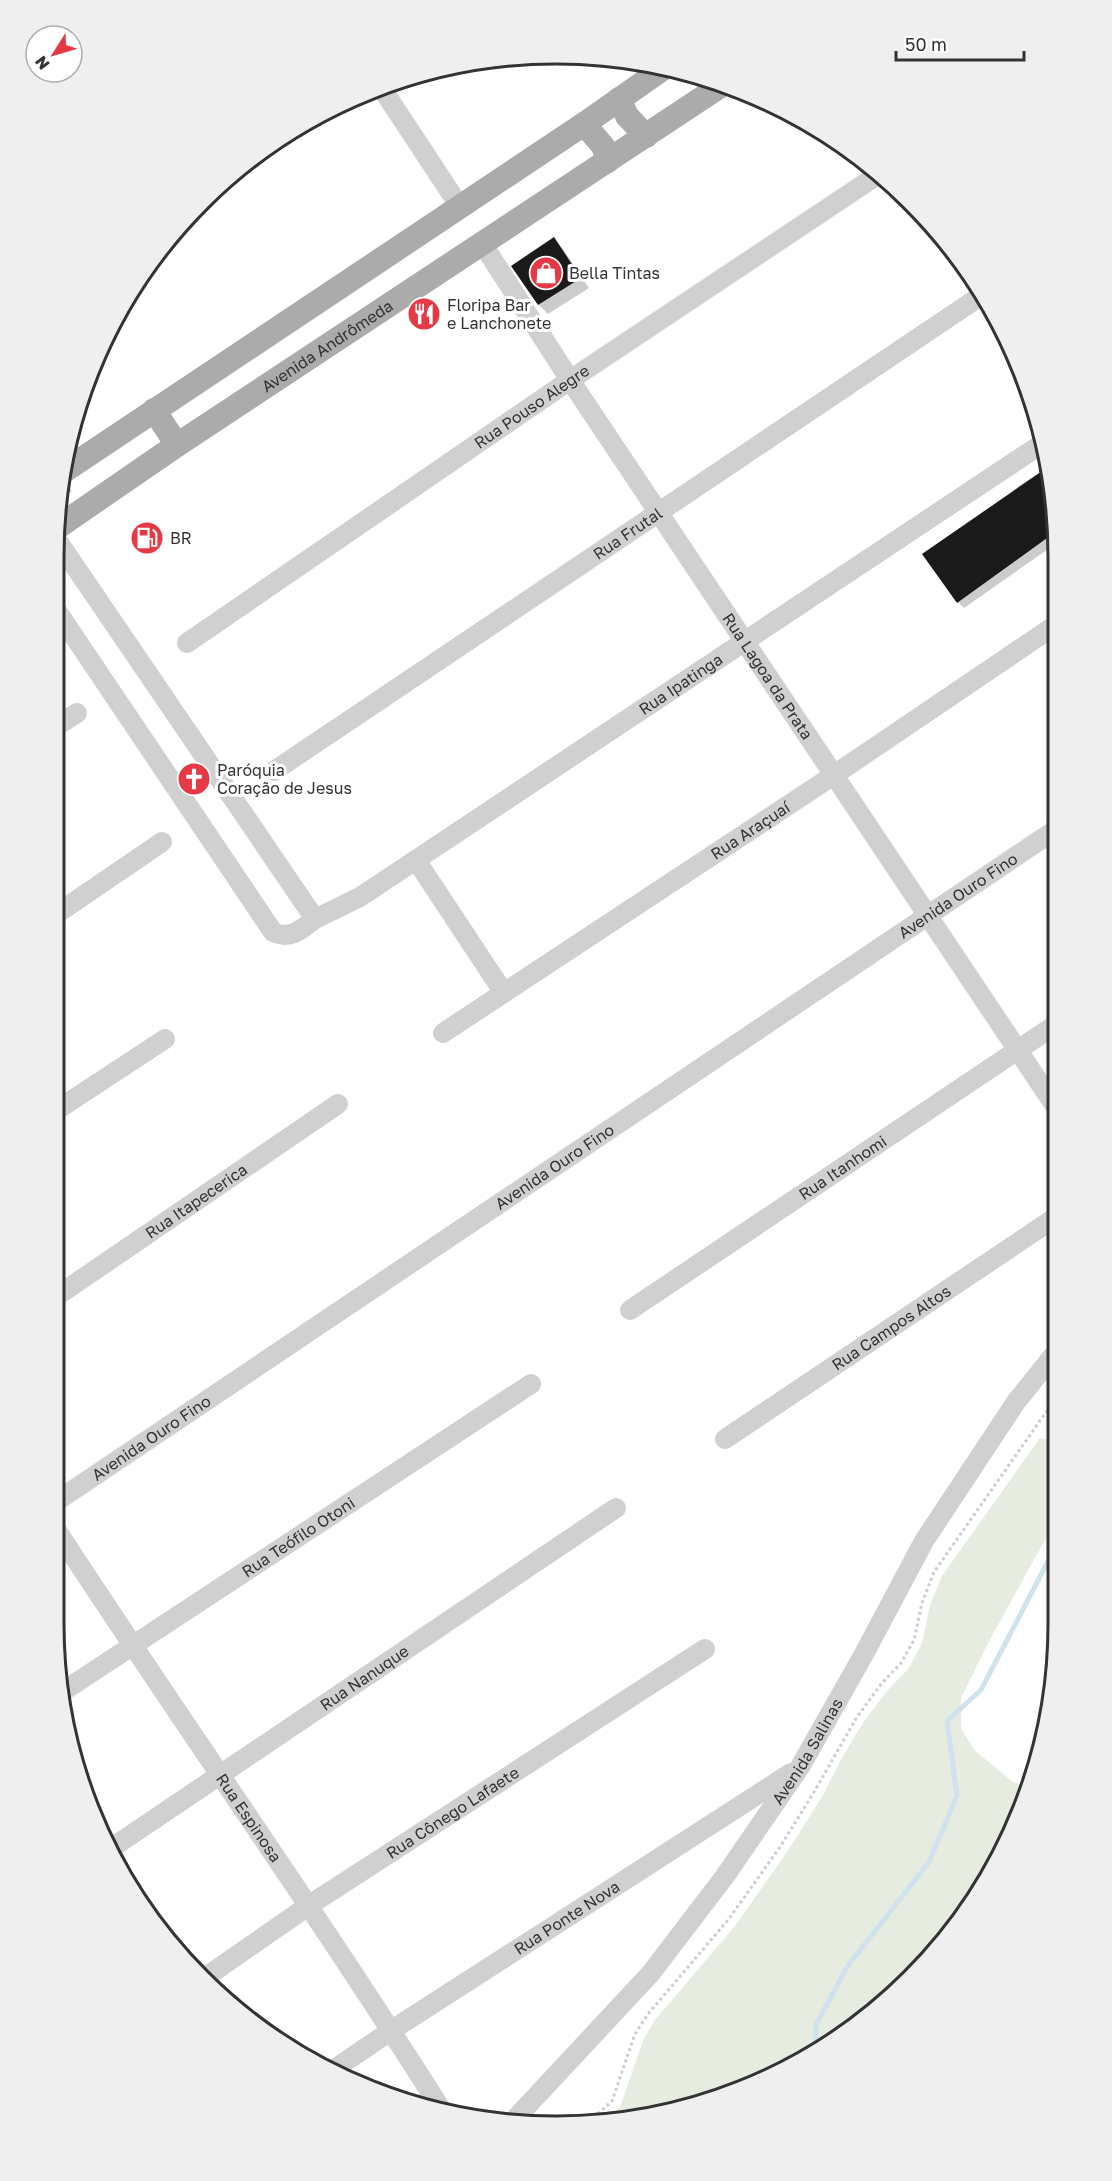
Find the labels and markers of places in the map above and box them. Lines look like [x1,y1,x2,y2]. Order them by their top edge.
shop icon: Bella Tintas [528,255,564,291]
place label: Bella Tintas [569,263,660,283]
place label: Floripa Bar e Lanchonete [447,295,551,333]
restaurant icon: Floripa Bar e Lanchonete [406,296,442,332]
fuel station icon: BR [129,520,165,556]
place label: BR [170,528,192,548]
place label: Paróquia Coração de Jesus [217,760,352,798]
church icon: Paróquia Coração de Jesus [176,761,212,797]

